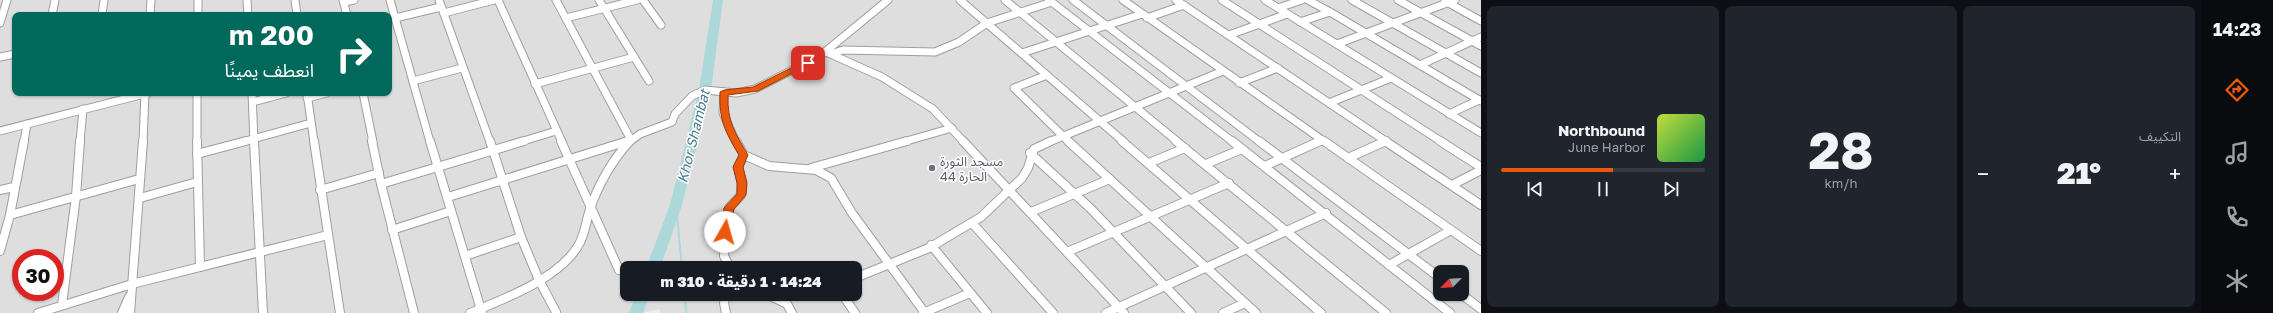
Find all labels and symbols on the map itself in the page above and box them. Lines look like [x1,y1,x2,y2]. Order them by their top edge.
pin [791,46,825,80]
water label: Khor Shambat [673,86,713,184]
place label: مسجد الثورة الحارة 44 [940,153,1003,184]
marker: مسجد الثورة الحارة 44 [927,163,937,173]
position arrow [704,211,746,253]
speed limit sign: 30 [12,249,64,301]
north arrow [1433,265,1469,301]

